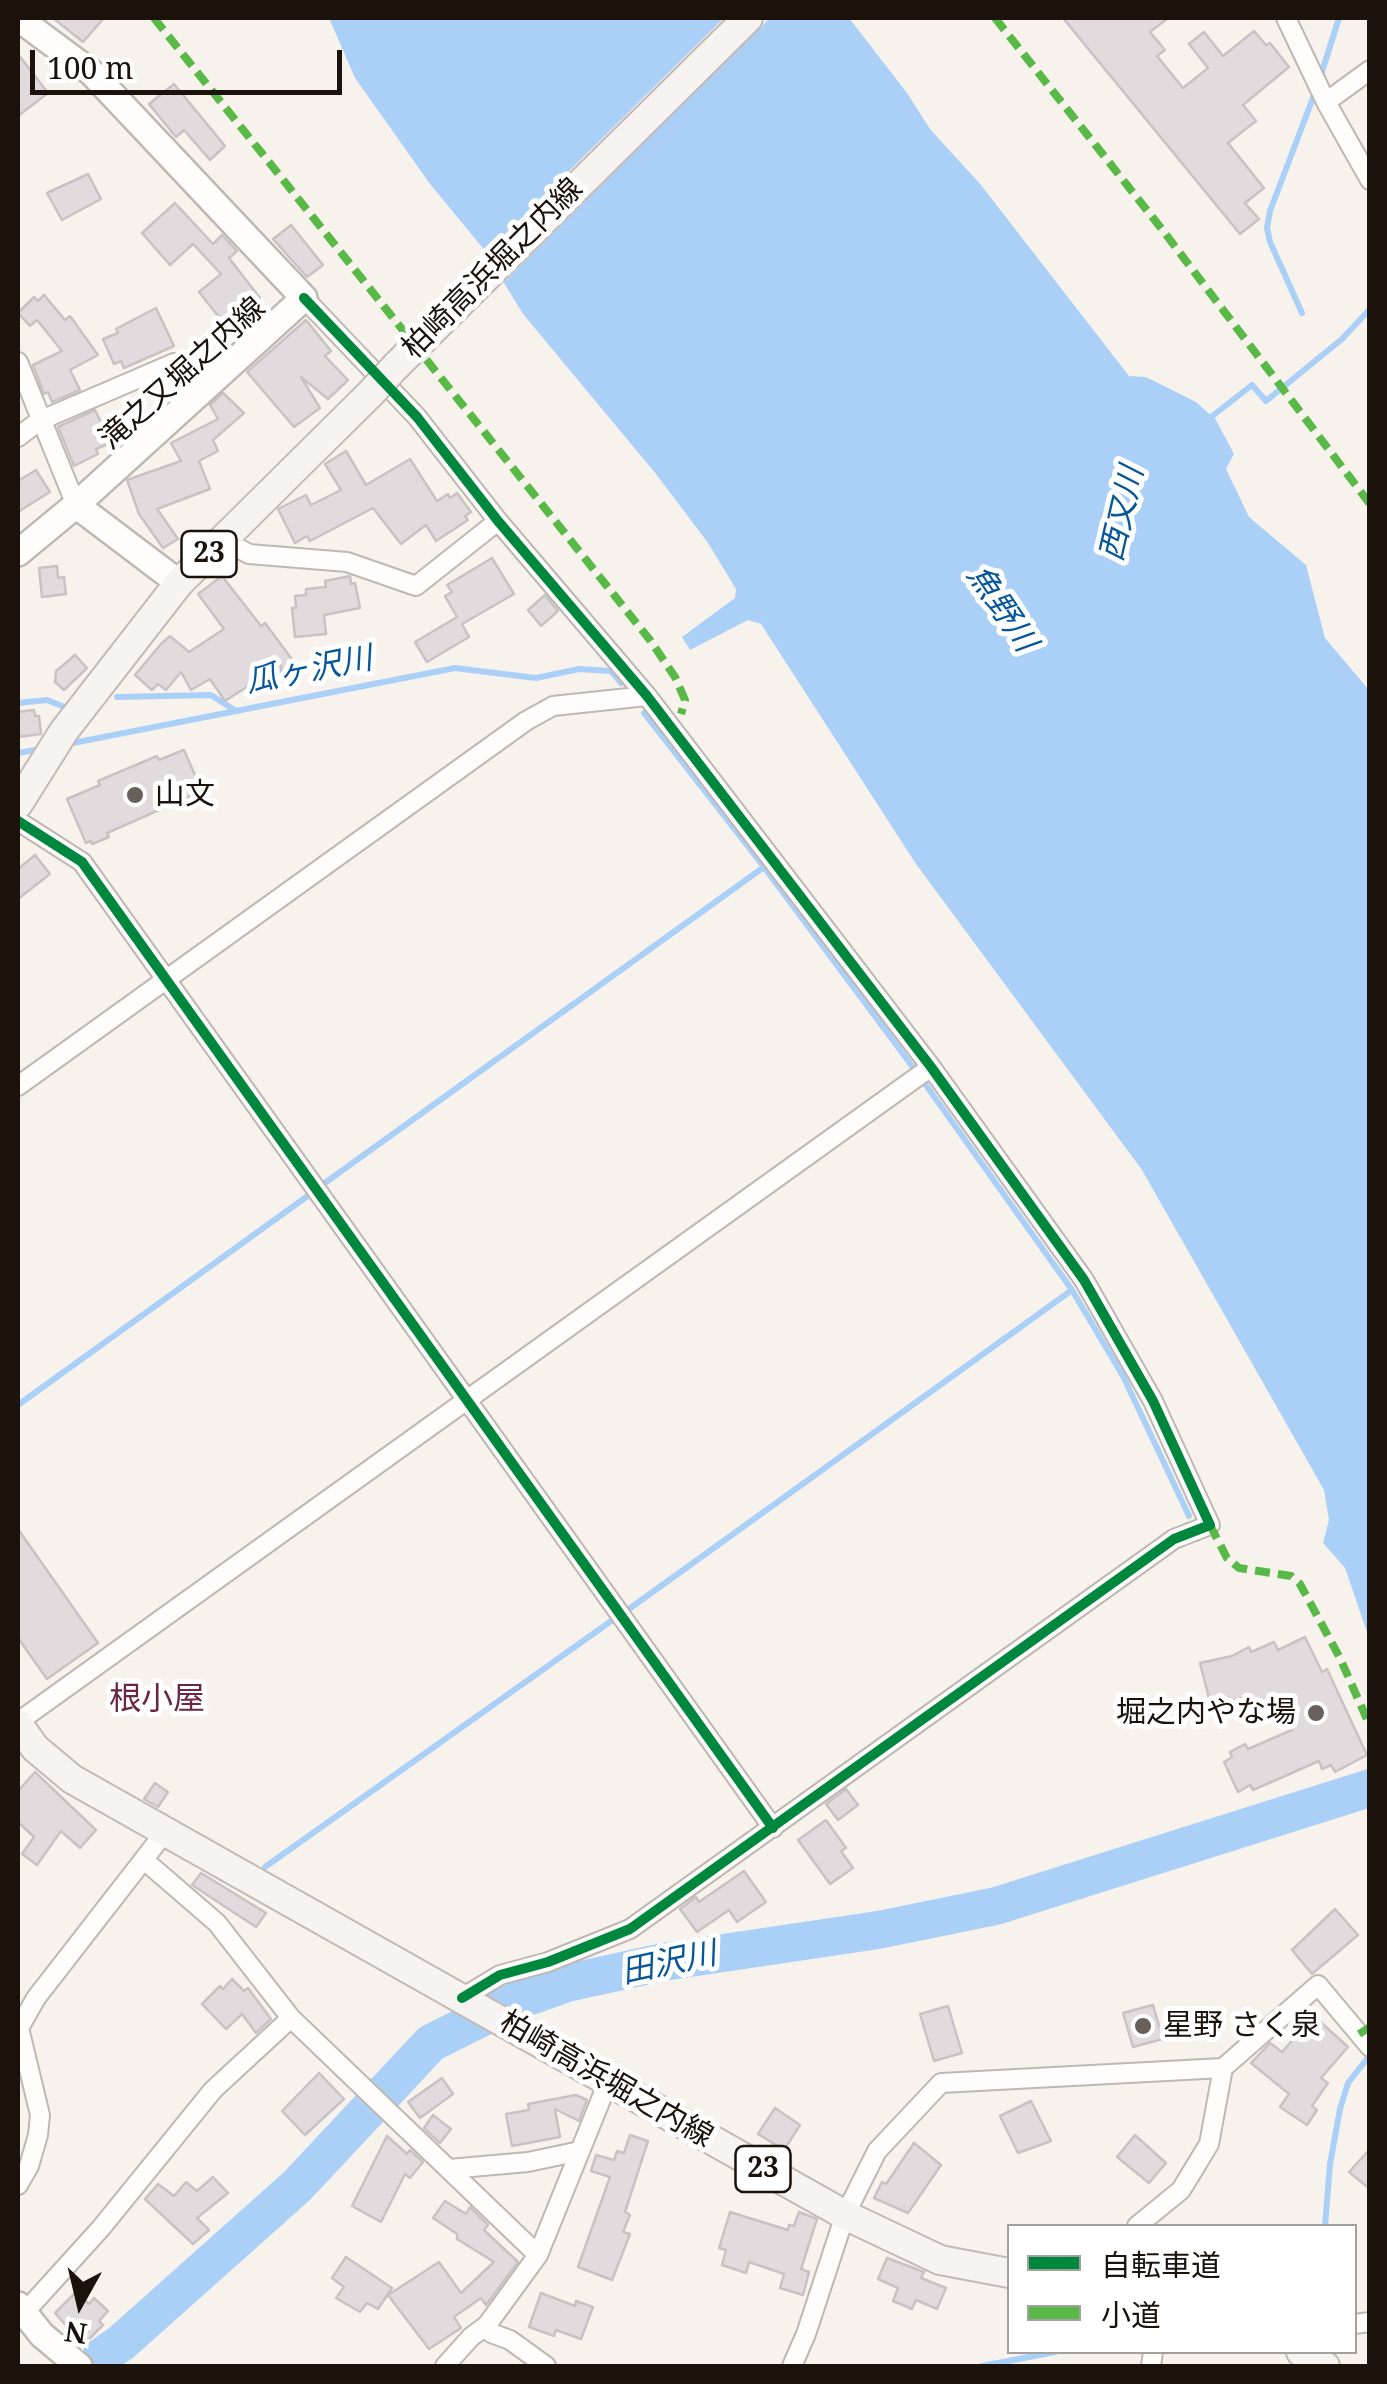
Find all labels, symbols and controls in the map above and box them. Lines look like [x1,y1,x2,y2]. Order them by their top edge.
scale bar [35,30,348,92]
text: 100 m [47,47,133,88]
street label: 柏崎高浜堀之内線 [395,171,591,367]
street label: 滝之又堀之内線 [93,290,273,458]
water label: 西又川 [1093,463,1153,565]
road number: 23 [182,531,236,577]
water label: 魚野川 [958,558,1044,660]
water label: 瓜ヶ沢川 [243,640,375,702]
place label: 山文 [155,777,215,813]
marker: 山文 [124,784,146,806]
district label: 根小屋 [109,1681,205,1719]
place label: 堀之内やな場 [1116,1695,1296,1731]
marker: 堀之内やな場 [1305,1702,1327,1724]
water label: 田沢川 [618,1935,720,1993]
street label: 柏崎高浜堀之内線 [493,2004,719,2156]
place label: 星野 さく泉 [1163,2008,1321,2044]
marker: 星野 さく泉 [1132,2015,1154,2037]
road number: 23 [736,2146,790,2192]
legend [1007,2224,1357,2354]
text: 自転車道 [1101,2244,1221,2285]
north arrow [30,2254,130,2354]
text: 小道 [1101,2294,1161,2335]
text: N [62,2313,89,2354]

